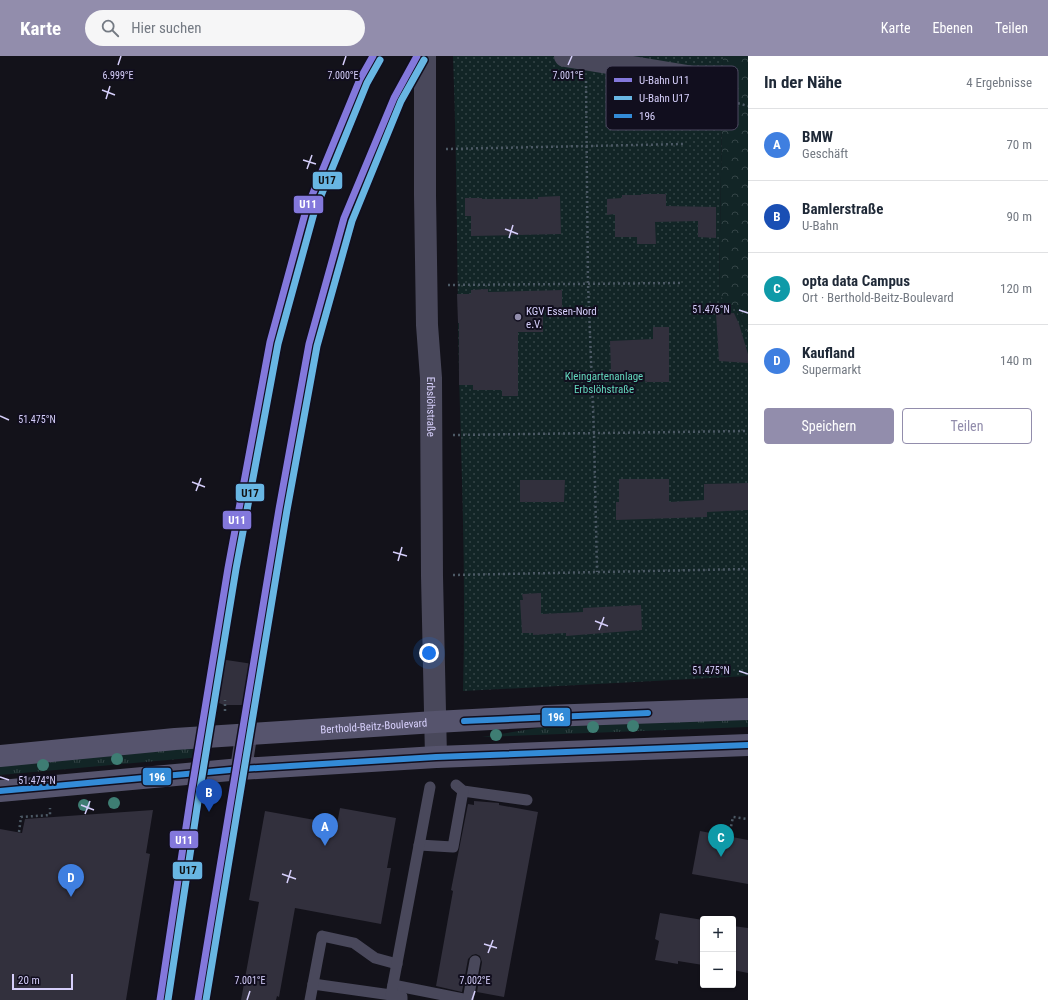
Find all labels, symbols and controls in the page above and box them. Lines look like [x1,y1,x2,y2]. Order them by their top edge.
search box [85,10,365,46]
text: Karte [20,17,61,40]
icon: search [99,17,121,39]
text: Hier suchen [131,19,202,37]
text: Karte [881,20,910,36]
text: Ebenen [932,20,973,36]
text: Teilen [995,20,1028,36]
legend [606,66,738,130]
text: 6.999°E [102,70,134,81]
text: 7.000°E [327,70,359,81]
text: 7.001°E [552,70,584,81]
text: In der Nähe [764,72,842,92]
text: U-Bahn U11 [639,74,689,87]
text: 4 Ergebnisse [966,75,1032,90]
text: U-Bahn U17 [639,92,689,105]
text: 196 [639,110,655,123]
text: BMW [802,128,833,146]
text: A [773,137,781,152]
text: 70 m [1006,137,1032,152]
text: Geschäft [802,146,848,161]
line badge: U17 [312,171,343,190]
text: U17 [318,174,336,187]
line badge: U11 [293,195,324,214]
text: U11 [299,198,317,211]
text: Bamlerstraße [802,200,883,218]
text: B [773,209,781,224]
text: 90 m [1006,209,1032,224]
text: U-Bahn [802,218,838,233]
text: opta data Campus [802,272,910,290]
text: C [773,281,781,296]
text: 120 m [1000,281,1032,296]
text: Ort · Berthold-Beitz-Boulevard [802,290,954,305]
text: 51.476°N [692,304,730,315]
place label: KGV Essen-Nord e.V. [526,305,597,331]
marker: KGV Essen-Nord e.V. [513,312,523,322]
text: Kaufland [802,344,855,362]
text: D [773,353,781,368]
text: 140 m [1000,353,1032,368]
text: Supermarkt [802,362,861,377]
park label: Kleingartenanlage Erbslöhstraße [565,370,643,396]
street label: Erbslöhstraße [424,377,437,437]
button: Speichern [764,408,894,444]
button: Teilen [902,408,1032,444]
text: 51.475°N [18,414,56,425]
line badge: U17 [235,483,265,502]
text: U17 [241,487,259,500]
line badge: U11 [222,510,252,530]
text: U11 [228,514,246,527]
your location [419,643,439,663]
text: 51.475°N [692,665,730,676]
line badge: 196 [541,707,571,727]
text: 196 [548,711,565,724]
street label: Berthold-Beitz-Boulevard [320,717,428,736]
line badge: 196 [142,767,172,786]
text: 196 [149,771,166,784]
text: 51.474°N [18,775,56,786]
pin: B [196,779,222,812]
pin: A [312,813,338,846]
pin: C [708,824,734,857]
line badge: U11 [169,830,199,849]
text: U11 [175,834,193,847]
line badge: U17 [172,861,203,880]
pin: D [58,864,84,897]
text: U17 [179,864,197,877]
map controls [700,916,736,988]
button: + [700,916,736,952]
button: − [700,952,736,988]
scale bar [12,972,73,991]
text: 20 m [18,974,40,987]
text: 7.001°E [234,975,266,986]
text: 7.002°E [459,975,491,986]

